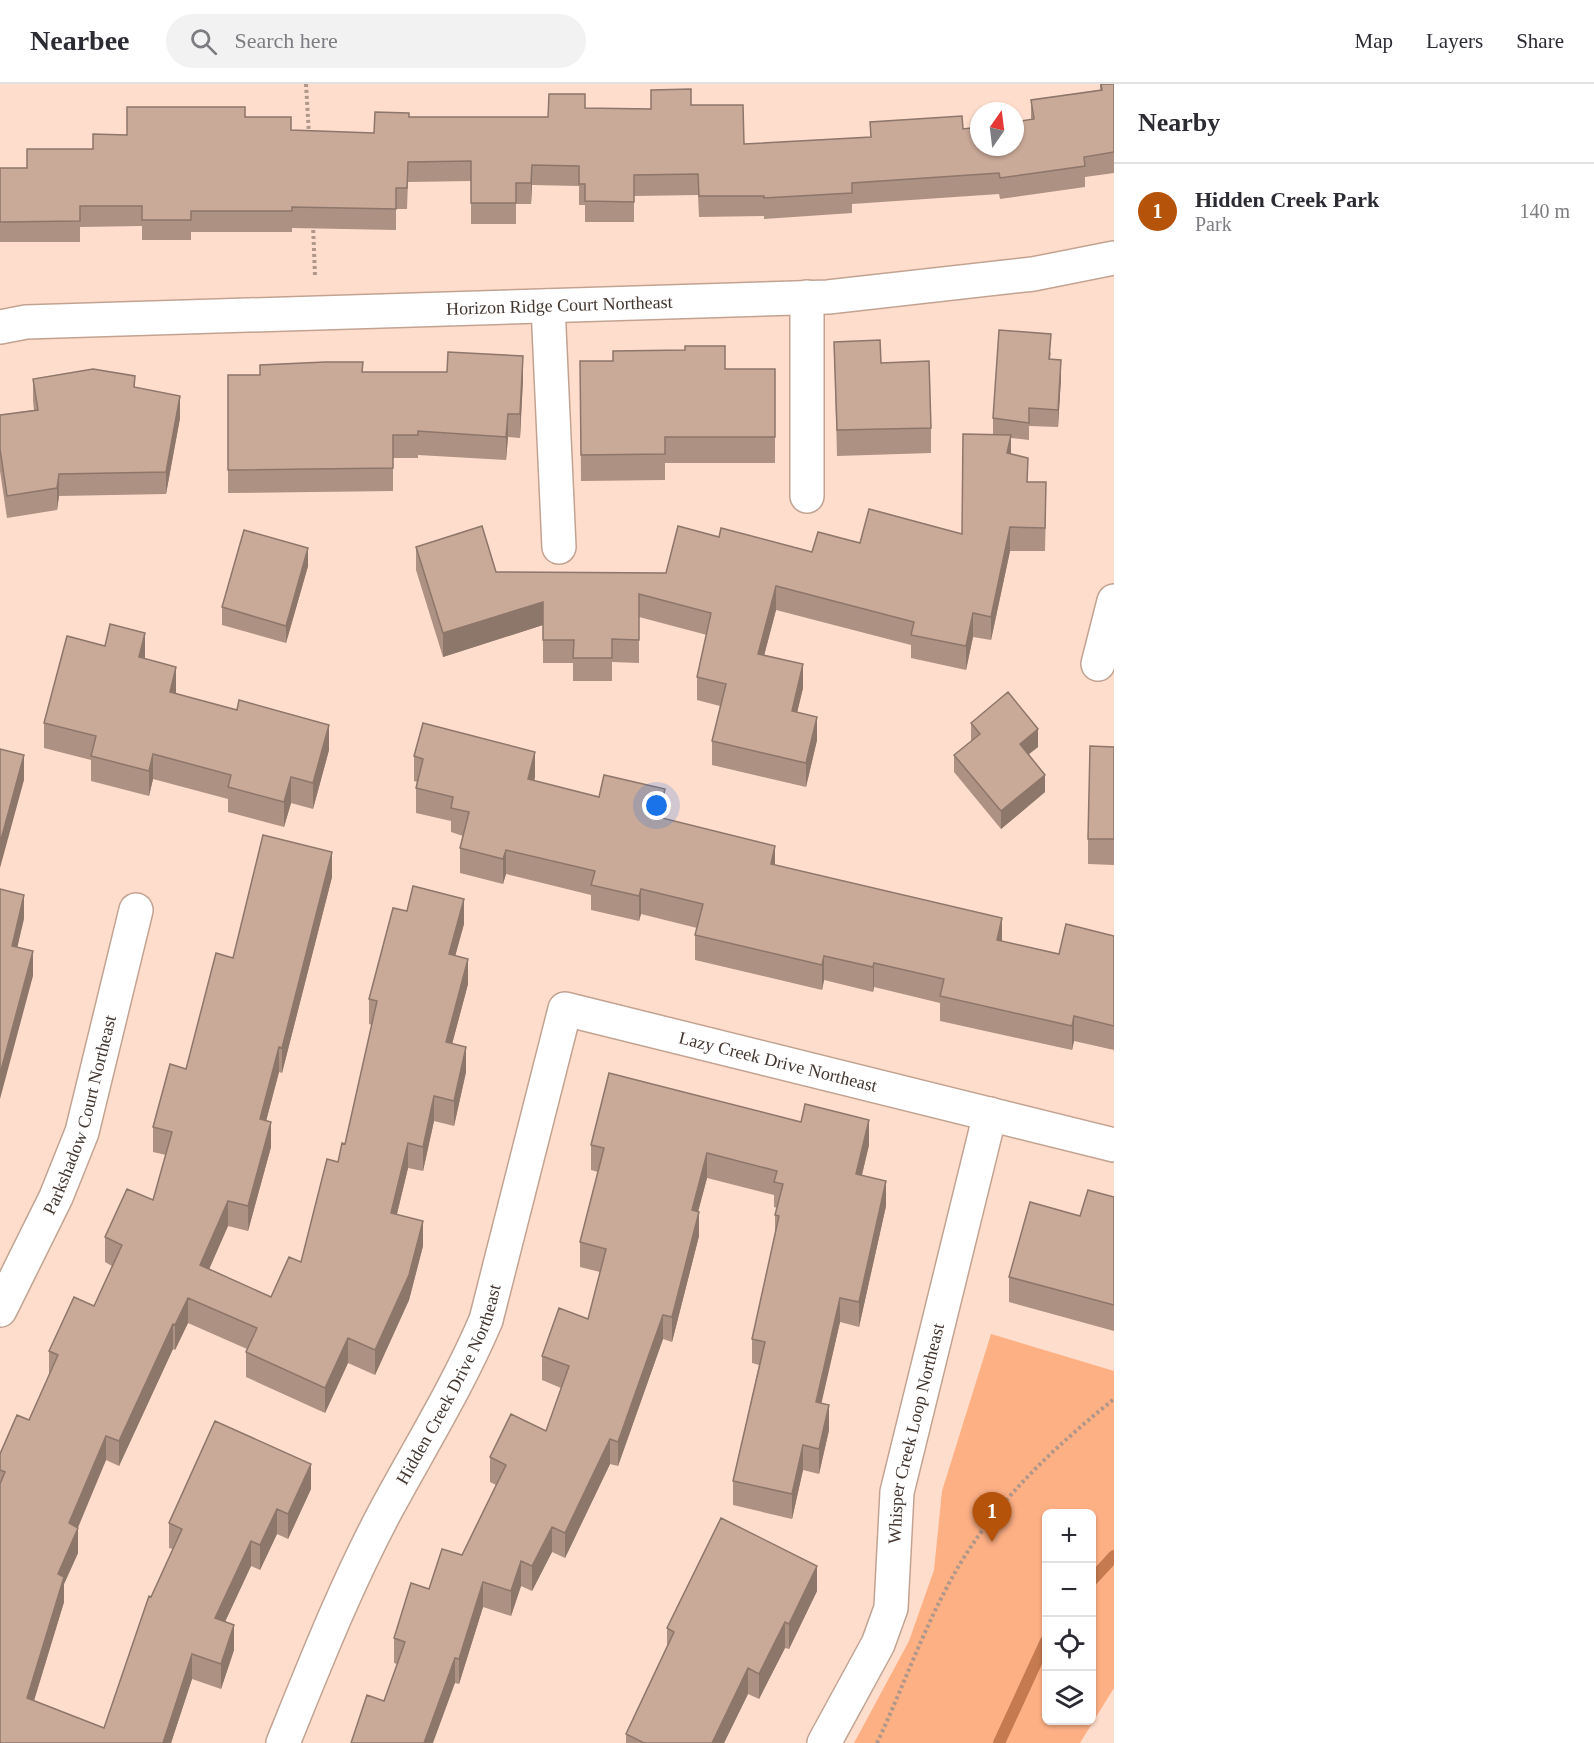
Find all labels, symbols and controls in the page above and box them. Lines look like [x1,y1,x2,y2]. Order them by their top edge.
search box [166,14,586,68]
text: Nearbee [30,25,130,56]
icon: search [187,25,220,58]
text: Search here [235,28,338,53]
text: Map [1355,29,1393,53]
text: Layers [1426,29,1483,53]
text: Share [1516,29,1564,53]
north arrow [970,102,1024,156]
text: Nearby [1138,108,1220,137]
text: Hidden Creek Park [1195,187,1379,212]
text: 1 [1153,200,1163,222]
text: 140 m [1519,200,1570,222]
text: Park [1195,213,1232,235]
street label: Horizon Ridge Court Northeast [446,292,673,319]
your location [642,791,671,820]
street label: Parkshadow Court Northeast [39,1013,120,1218]
street label: Lazy Creek Drive Northeast [677,1028,879,1096]
street label: Hidden Creek Drive Northeast [392,1282,505,1488]
street label: Whisper Creek Loop Northeast [884,1321,948,1544]
pin: 1 [972,1492,1012,1542]
map controls [1042,1509,1096,1725]
button: + [1042,1509,1096,1563]
button: − [1042,1563,1096,1617]
button: locate [1042,1617,1096,1671]
button: layers [1042,1671,1096,1725]

